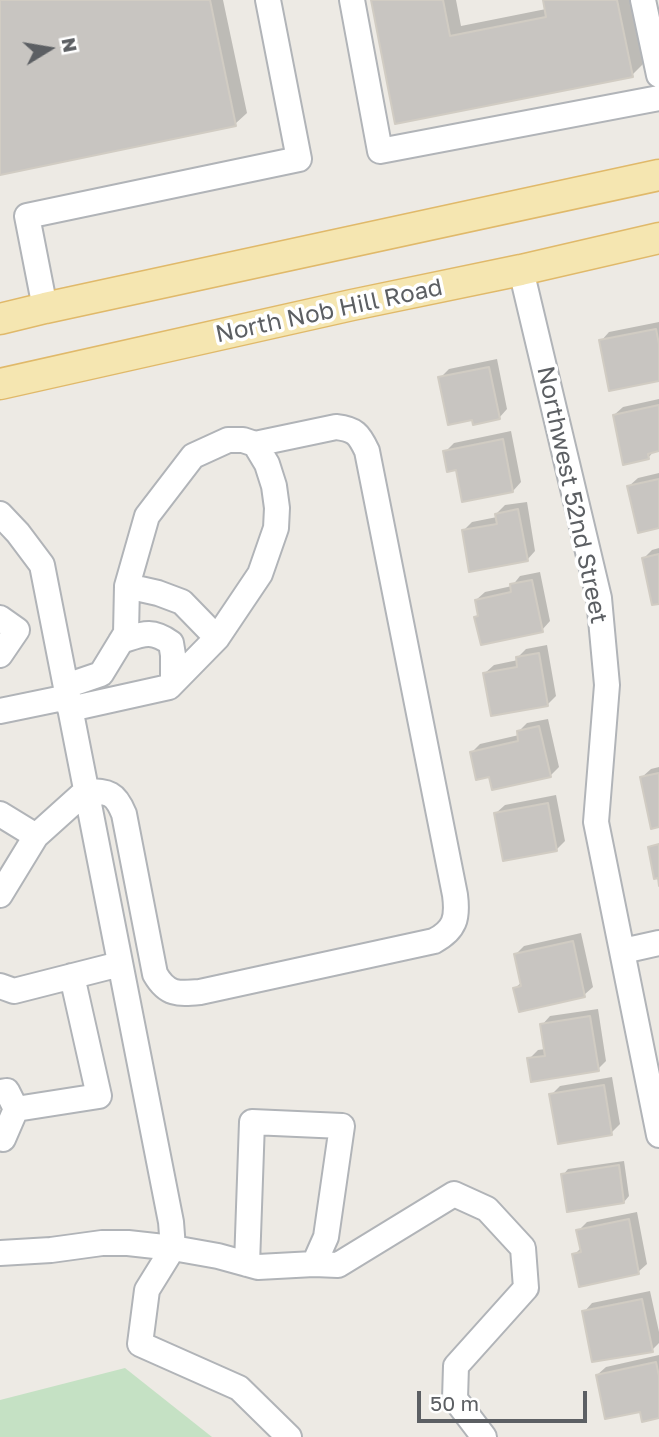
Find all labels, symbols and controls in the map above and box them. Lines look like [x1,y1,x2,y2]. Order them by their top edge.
north arrow [14,14,84,84]
text: N [57,36,83,54]
street label: North Nob Hill Road [213,273,445,349]
street label: Northwest 52nd Street [531,364,613,626]
scale bar [421,1378,591,1422]
text: 50 m [430,1390,479,1416]

